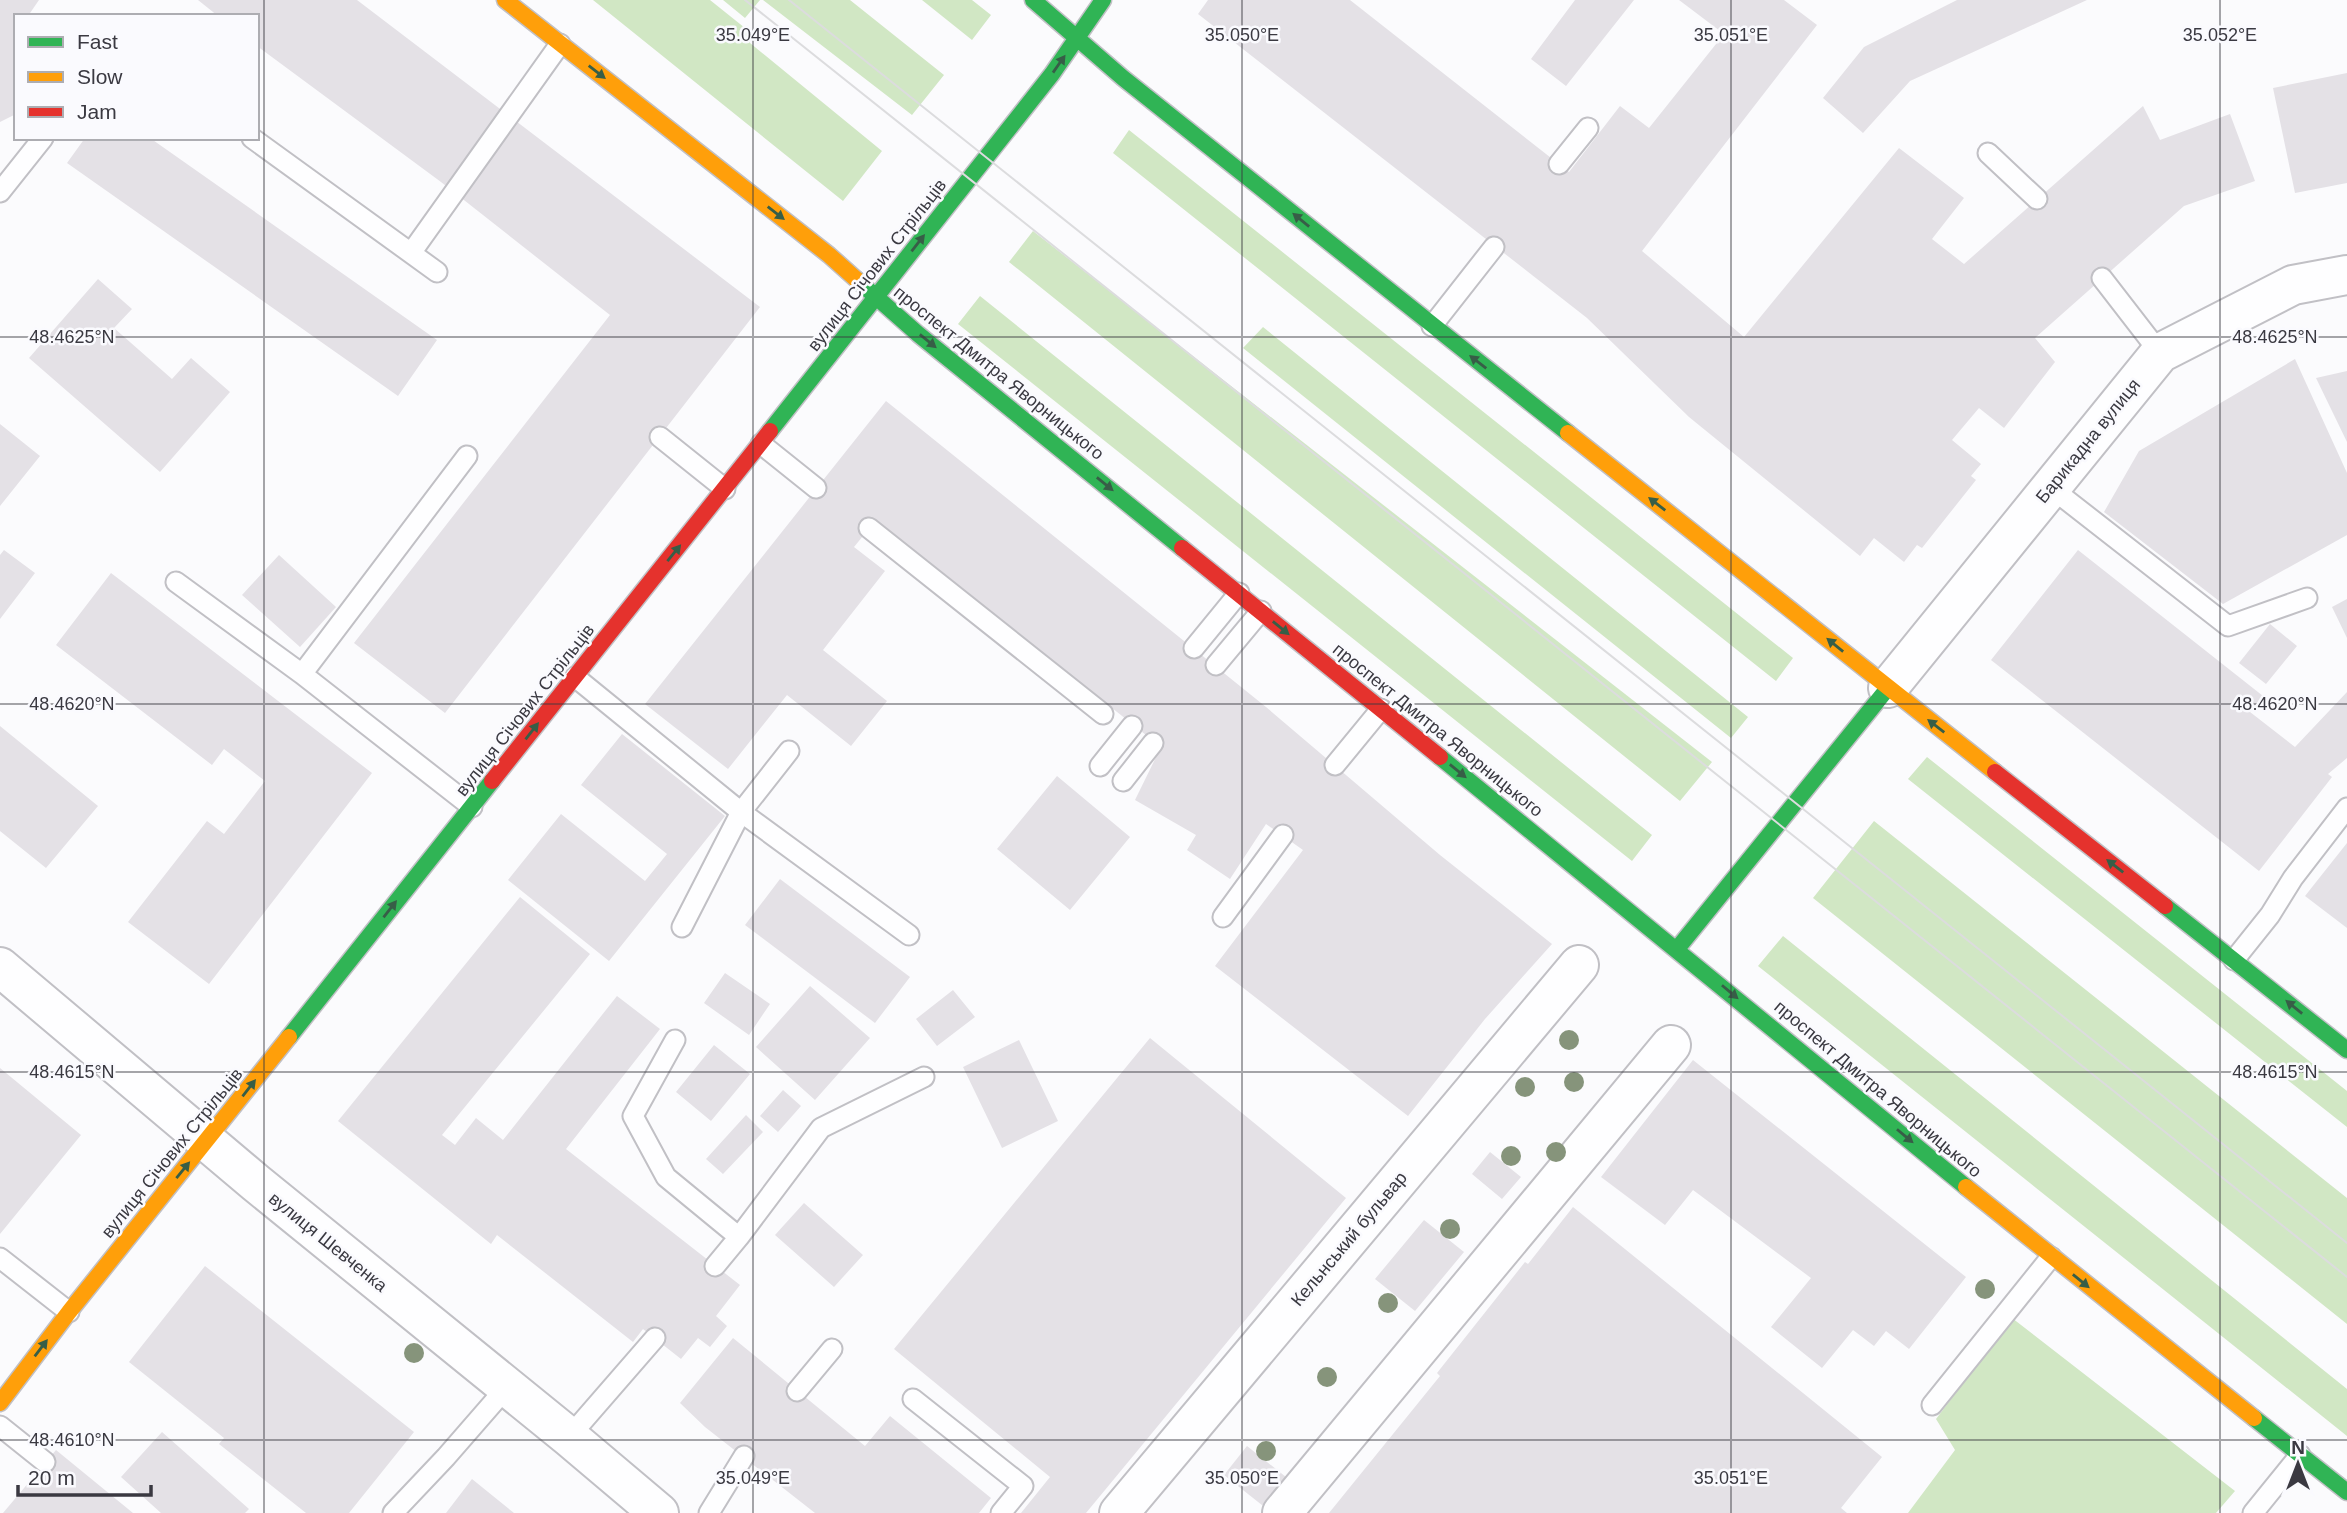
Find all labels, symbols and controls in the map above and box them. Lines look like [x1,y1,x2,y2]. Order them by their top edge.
legend [14,14,259,140]
text: 35.049°E [716,25,790,45]
text: 35.050°E [1205,25,1279,45]
text: 35.051°E [1694,25,1768,45]
text: 35.052°E [2183,25,2257,45]
text: Fast [77,30,118,53]
one-way arrow [1052,55,1066,73]
text: Slow [77,65,123,88]
one-way arrow [588,65,606,79]
text: Jam [77,100,117,123]
street label: вулиця Січових Стрільців [804,175,950,355]
one-way arrow [767,205,784,220]
one-way arrow [1292,213,1310,228]
one-way arrow [911,235,926,253]
street label: проспект Дмитра Яворницького [890,282,1108,464]
text: 48.4625°N [29,327,115,347]
text: 48.4625°N [2232,327,2318,347]
one-way arrow [918,334,936,349]
one-way arrow [1470,355,1488,370]
street label: Барикадна вулиця [2032,375,2144,507]
one-way arrow [1095,477,1113,492]
one-way arrow [1648,496,1666,511]
one-way arrow [666,545,681,563]
street label: вулиця Січових Стрільців [452,620,598,800]
one-way arrow [1272,620,1290,635]
one-way arrow [1826,638,1844,653]
street label: проспект Дмитра Яворницького [1329,639,1547,821]
text: 48.4620°N [29,694,115,714]
text: 48.4620°N [2232,694,2318,714]
one-way arrow [1927,720,1945,734]
one-way arrow [524,723,539,741]
one-way arrow [1450,763,1467,778]
one-way arrow [2107,859,2125,874]
one-way arrow [383,901,398,919]
one-way arrow [1720,984,1738,999]
street label: проспект Дмитра Яворницького [1770,996,1986,1182]
one-way arrow [2285,1000,2303,1015]
text: 48.4615°N [29,1062,115,1082]
text: 48.4615°N [2232,1062,2318,1082]
street label: вулиця Січових Стрільців [97,1064,247,1242]
one-way arrow [242,1079,257,1097]
one-way arrow [1896,1129,1914,1144]
one-way arrow [175,1162,190,1179]
street label: Кельнський бульвар [1287,1168,1411,1310]
street label: вулиця Шевченка [265,1188,392,1296]
one-way arrow [2072,1273,2090,1288]
one-way arrow [34,1340,49,1358]
north arrow [2263,1429,2333,1499]
text: 48.4610°N [29,1430,115,1450]
text: N [2291,1437,2305,1458]
scale bar [18,1454,150,1498]
text: 20 m [28,1466,75,1489]
text: 35.049°E [716,1468,790,1488]
text: 35.050°E [1205,1468,1279,1488]
text: 35.051°E [1694,1468,1768,1488]

